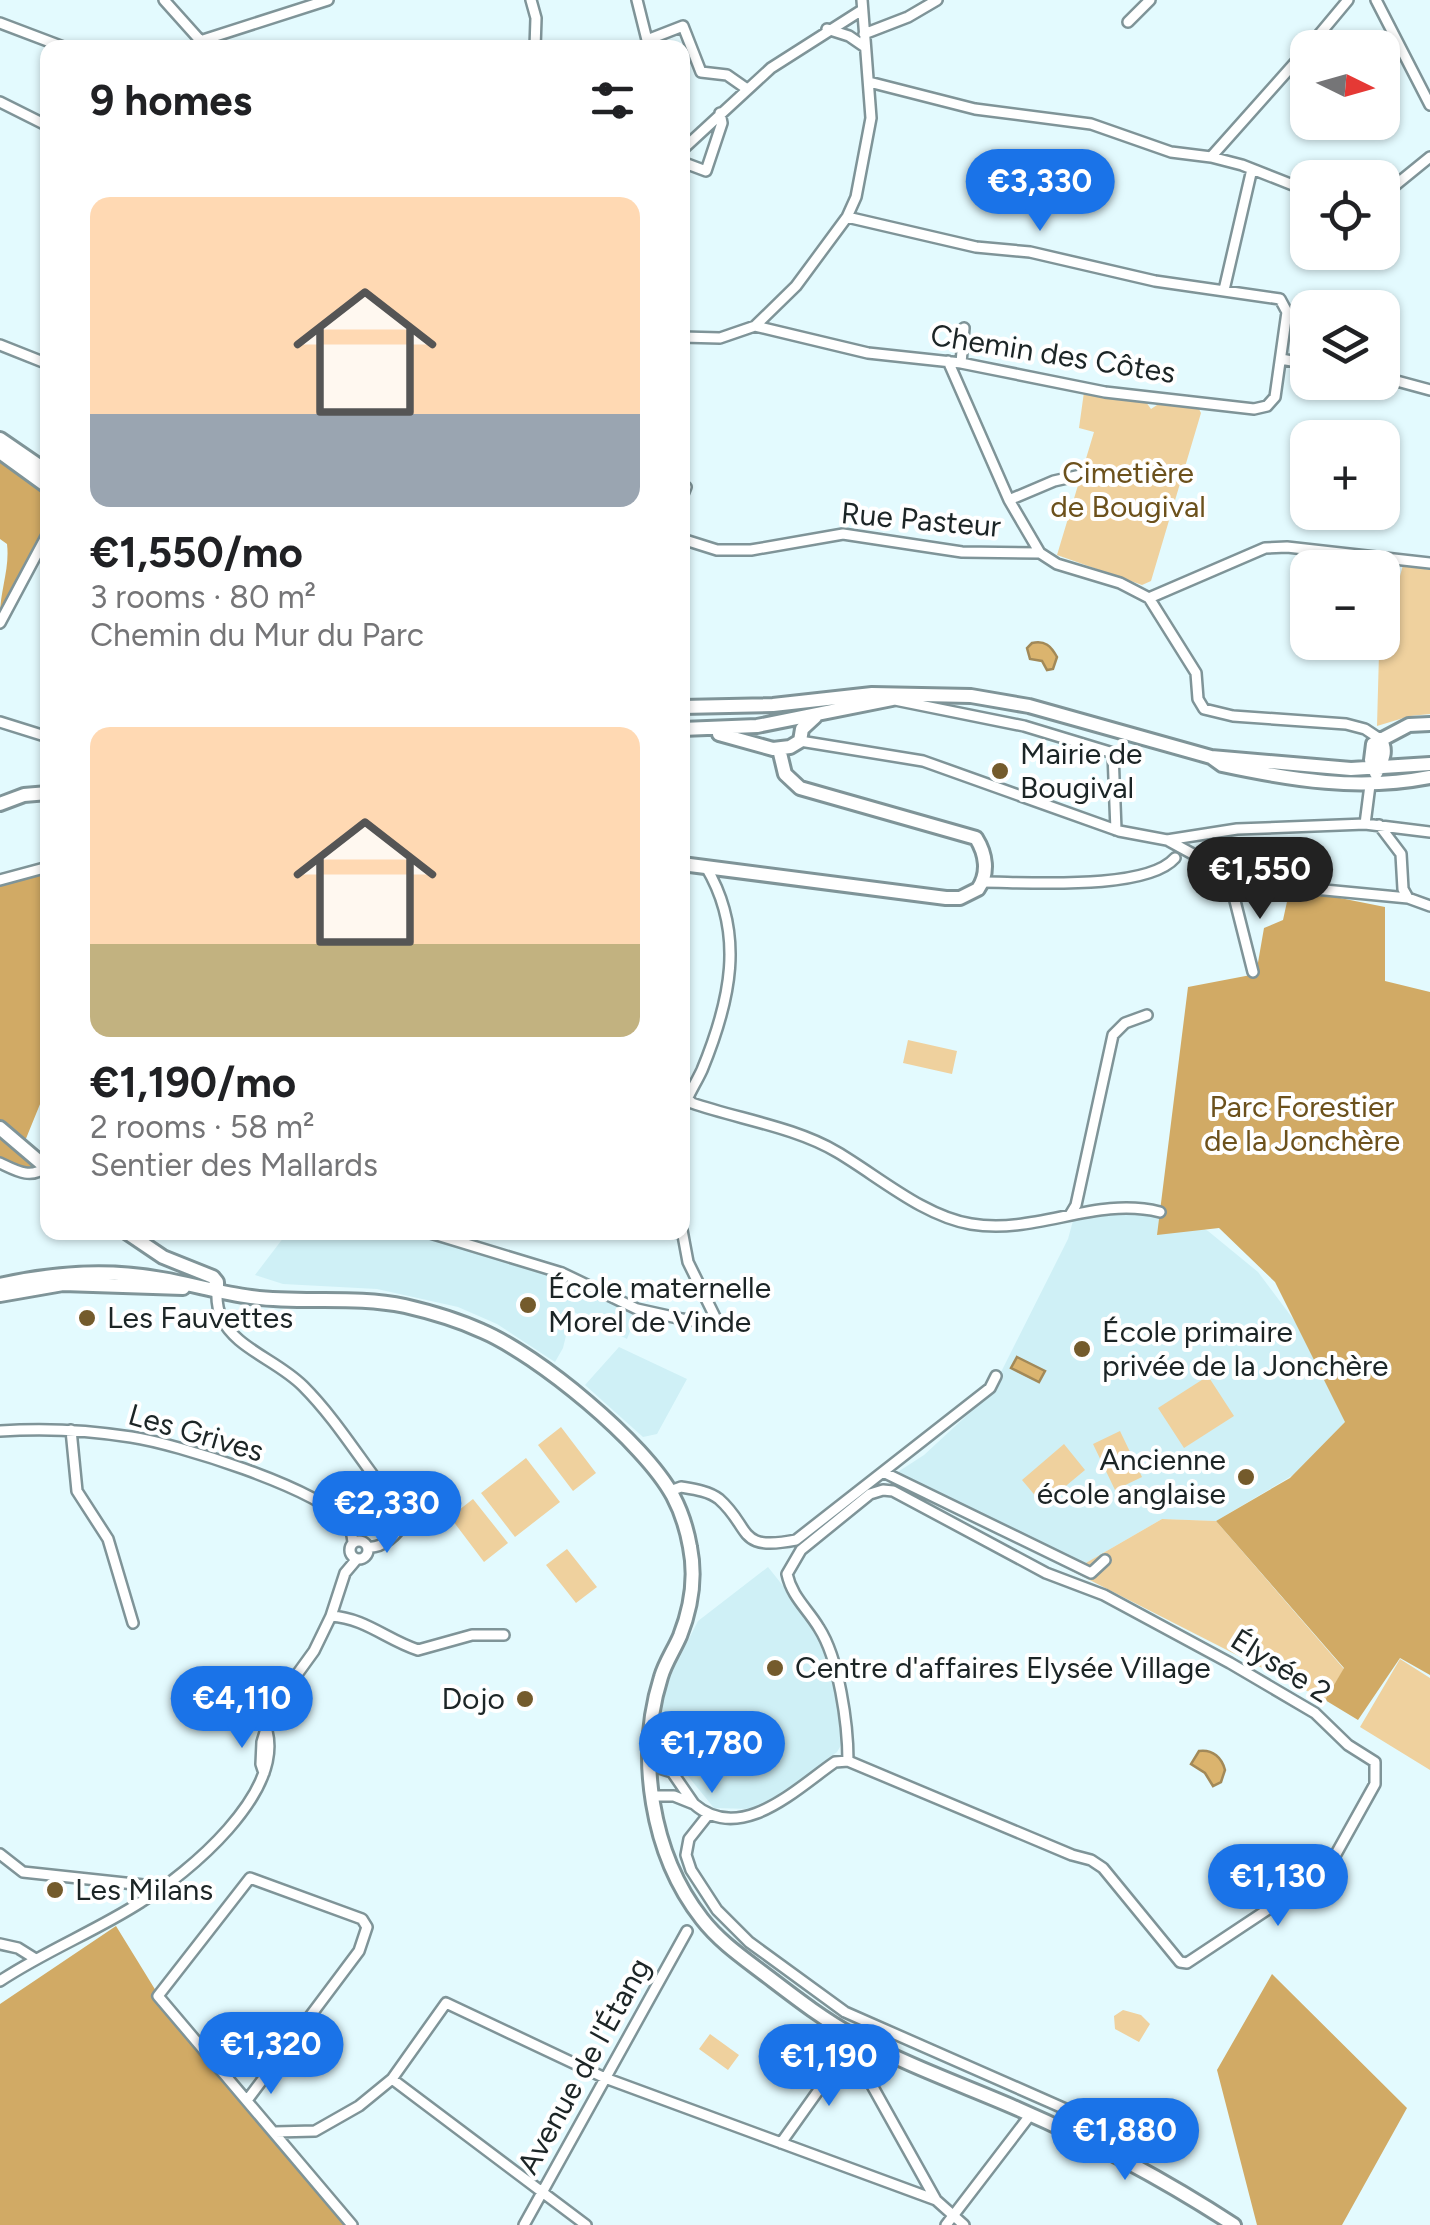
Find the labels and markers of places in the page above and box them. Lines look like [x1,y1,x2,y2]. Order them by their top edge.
pin: €3,330 [959,149,1121,234]
place label: Mairie de Bougival [1020,735,1143,806]
marker: Mairie de Bougival [989,760,1011,782]
pin: €1,550 [1179,837,1341,922]
place label: École maternelle Morel de Vinde [548,1269,771,1340]
marker: École maternelle Morel de Vinde [517,1294,539,1316]
place label: Les Fauvettes [107,1299,293,1336]
marker: Les Fauvettes [76,1307,98,1329]
place label: École primaire privée de la Jonchère [1102,1313,1388,1384]
marker: École primaire privée de la Jonchère [1071,1338,1093,1360]
place label: Ancienne école anglaise [1037,1441,1226,1512]
marker: Ancienne école anglaise [1235,1466,1257,1488]
pin: €2,330 [306,1471,468,1556]
place label: Centre d'affaires Elysée Village [795,1649,1211,1686]
marker: Centre d'affaires Elysée Village [764,1657,786,1679]
pin: €4,110 [161,1666,323,1751]
place label: Dojo [441,1680,505,1717]
marker: Dojo [514,1688,536,1710]
pin: €1,780 [631,1711,793,1796]
pin: €1,130 [1197,1844,1359,1929]
place label: Les Milans [75,1871,213,1908]
marker: Les Milans [44,1879,66,1901]
pin: €1,320 [190,2012,352,2097]
pin: €1,190 [748,2024,910,2109]
pin: €1,880 [1044,2098,1206,2183]

